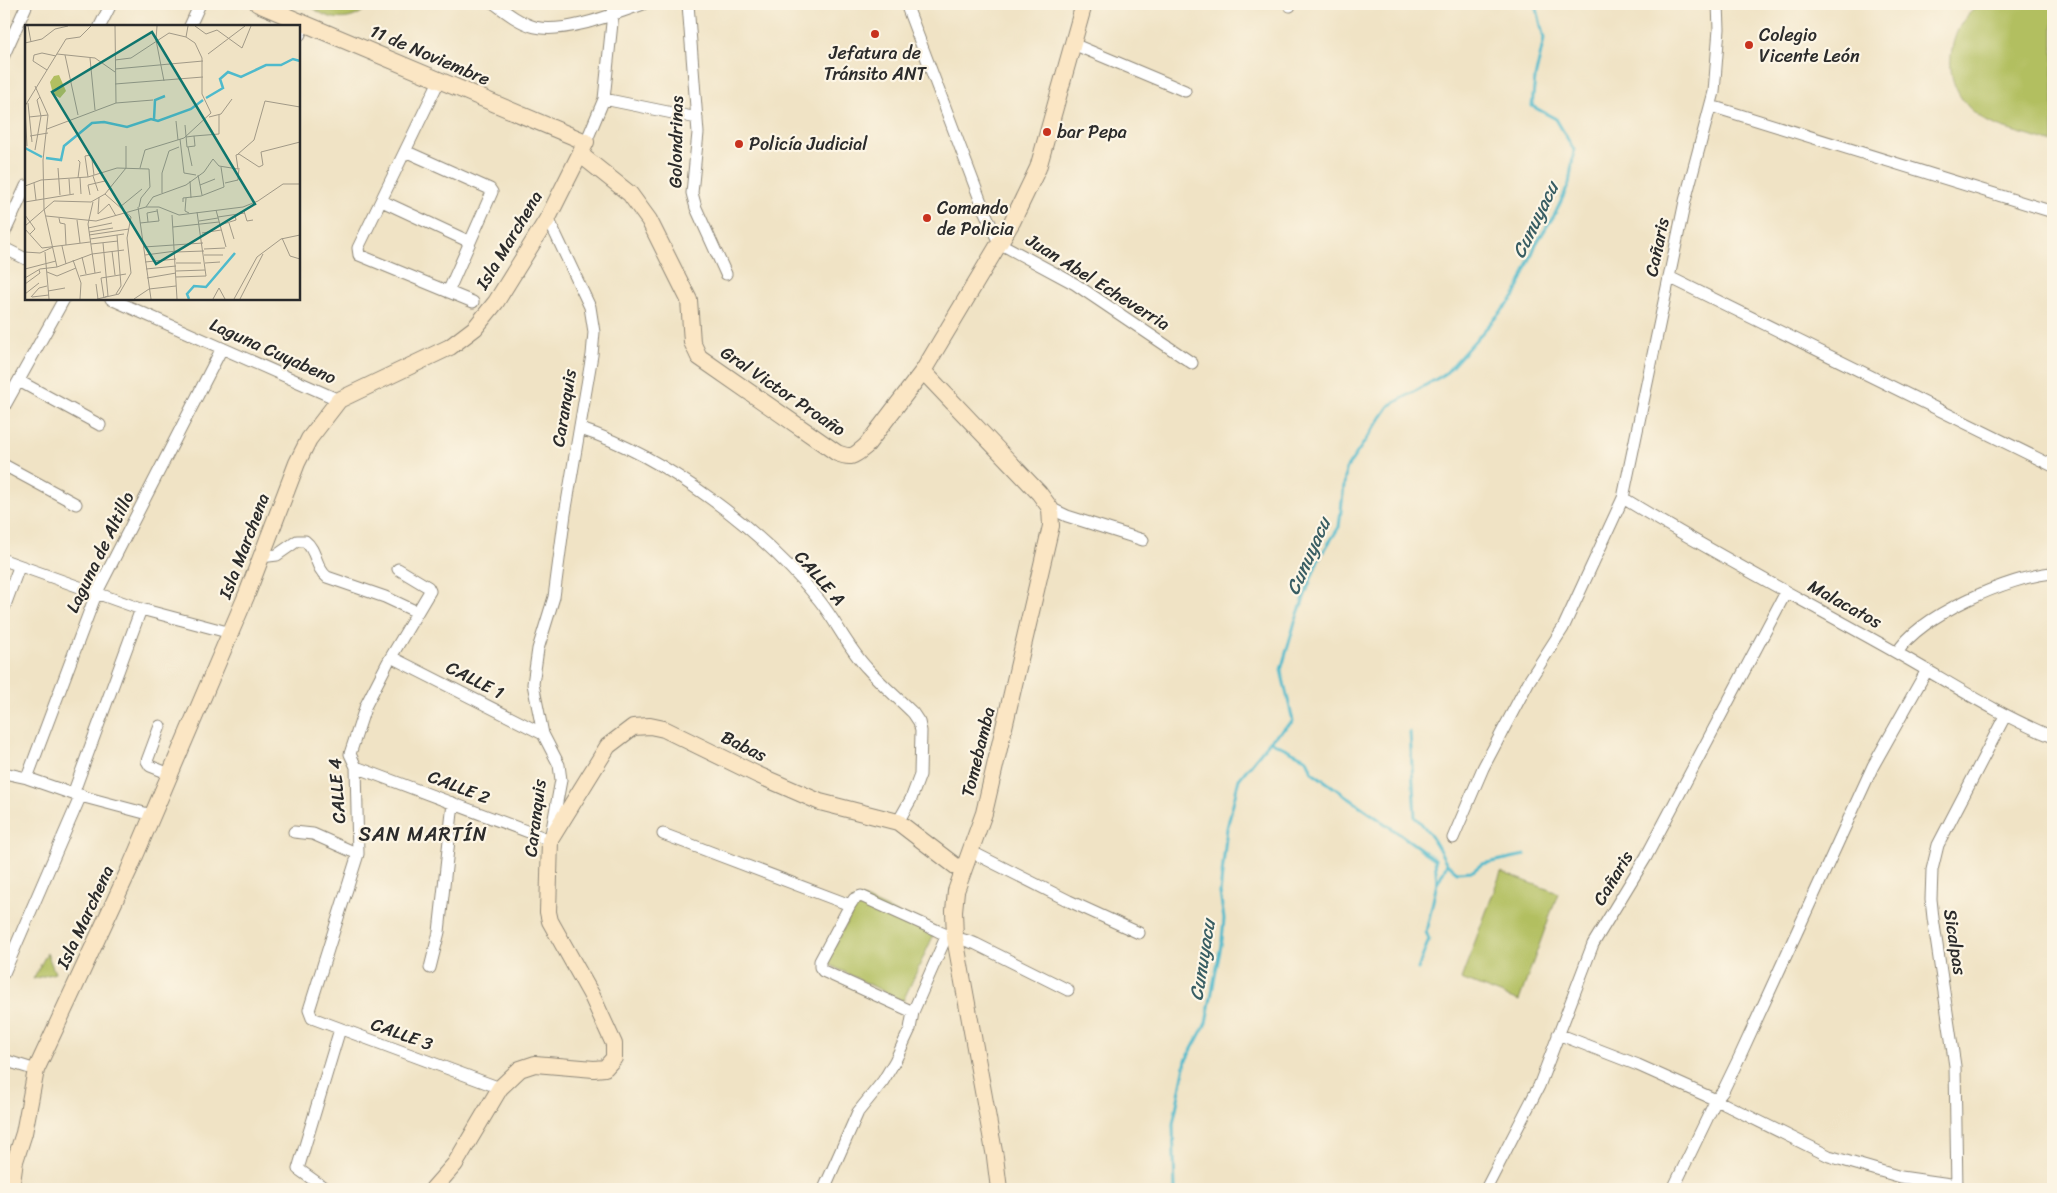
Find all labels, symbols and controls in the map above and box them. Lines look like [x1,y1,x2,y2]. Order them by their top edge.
street label: 11 de Noviembre [365,15,495,95]
place label: Colegio Vicente León [1759,19,1860,72]
inset map [25,25,300,300]
marker: Jefatura de Tránsito ANT [869,28,881,40]
place label: Jefatura de Tránsito ANT [824,37,928,90]
marker: Colegio Vicente León [1743,39,1755,51]
street label: Golondrinas [659,95,693,188]
place label: bar Pepa [1057,116,1127,148]
marker: bar Pepa [1041,126,1053,138]
place label: Policía Judicial [749,128,868,160]
marker: Policía Judicial [733,138,745,150]
water label: Cunuyacu [1502,174,1569,264]
street label: Isla Marchena [466,184,551,297]
place label: Comando de Policia [937,192,1015,245]
marker: Comando de Policia [921,212,933,224]
street label: Cañaris [1635,214,1679,279]
street label: Juan Abel Echeverria [1019,224,1177,339]
street label: Laguna Cuyabeno [204,309,342,393]
street label: Gral Victor Proaño [714,337,853,445]
street label: Caranquis [542,366,586,449]
street label: Laguna de Altillo [57,486,143,618]
street label: Isla Marchena [209,488,279,605]
water label: Cunuyacu [1276,509,1341,600]
street label: CALLE A [786,543,854,613]
street label: Malacatos [1802,570,1889,638]
street label: CALLE 1 [440,652,510,708]
street label: Tomebamba [951,703,1005,801]
street label: Babas [716,721,773,771]
street label: CALLE 4 [319,757,355,825]
street label: CALLE 2 [423,760,495,814]
street label: Caranquis [514,777,556,859]
district label: SAN MARTÍN [358,817,488,852]
street label: Cañaris [1584,844,1642,912]
street label: Isla Marchena [47,860,123,975]
street label: Sicalpas [1934,907,1976,978]
water label: Cunuyacu [1179,914,1225,1003]
street label: CALLE 3 [366,1008,438,1060]

